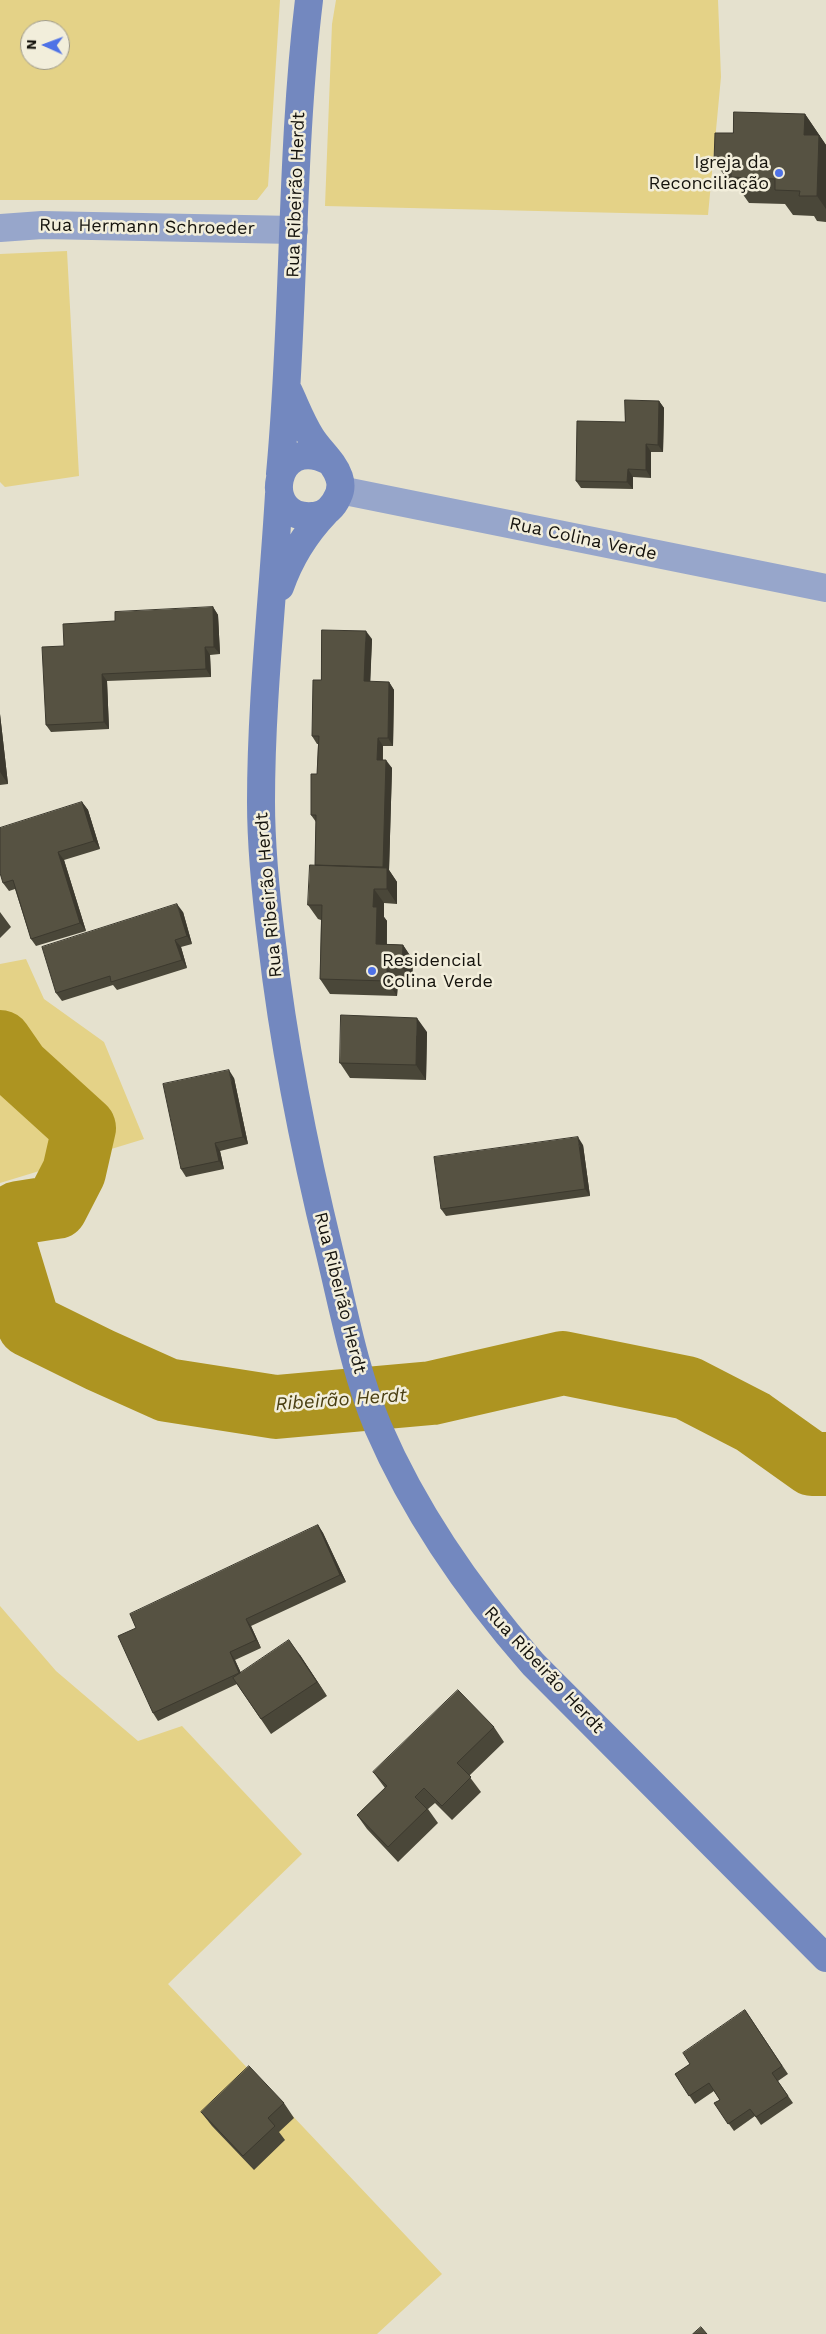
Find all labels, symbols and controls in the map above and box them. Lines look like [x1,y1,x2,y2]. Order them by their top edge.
north arrow [20,20,70,70]
text: N [23,39,39,50]
street label: Rua Ribeirão Herdt [282,112,310,278]
place label: Igreja da Reconciliação [649,152,769,194]
marker: Igreja da Reconciliação [773,167,785,179]
street label: Rua Hermann Schroeder [39,214,255,240]
street label: Rua Colina Verde [507,513,659,565]
street label: Rua Ribeirão Herdt [251,811,287,979]
place label: Residencial Colina Verde [382,950,493,992]
marker: Residencial Colina Verde [366,965,378,977]
street label: Rua Ribeirão Herdt [309,1210,371,1376]
water label: Ribeirão Herdt [275,1384,407,1416]
street label: Rua Ribeirão Herdt [480,1602,608,1738]

